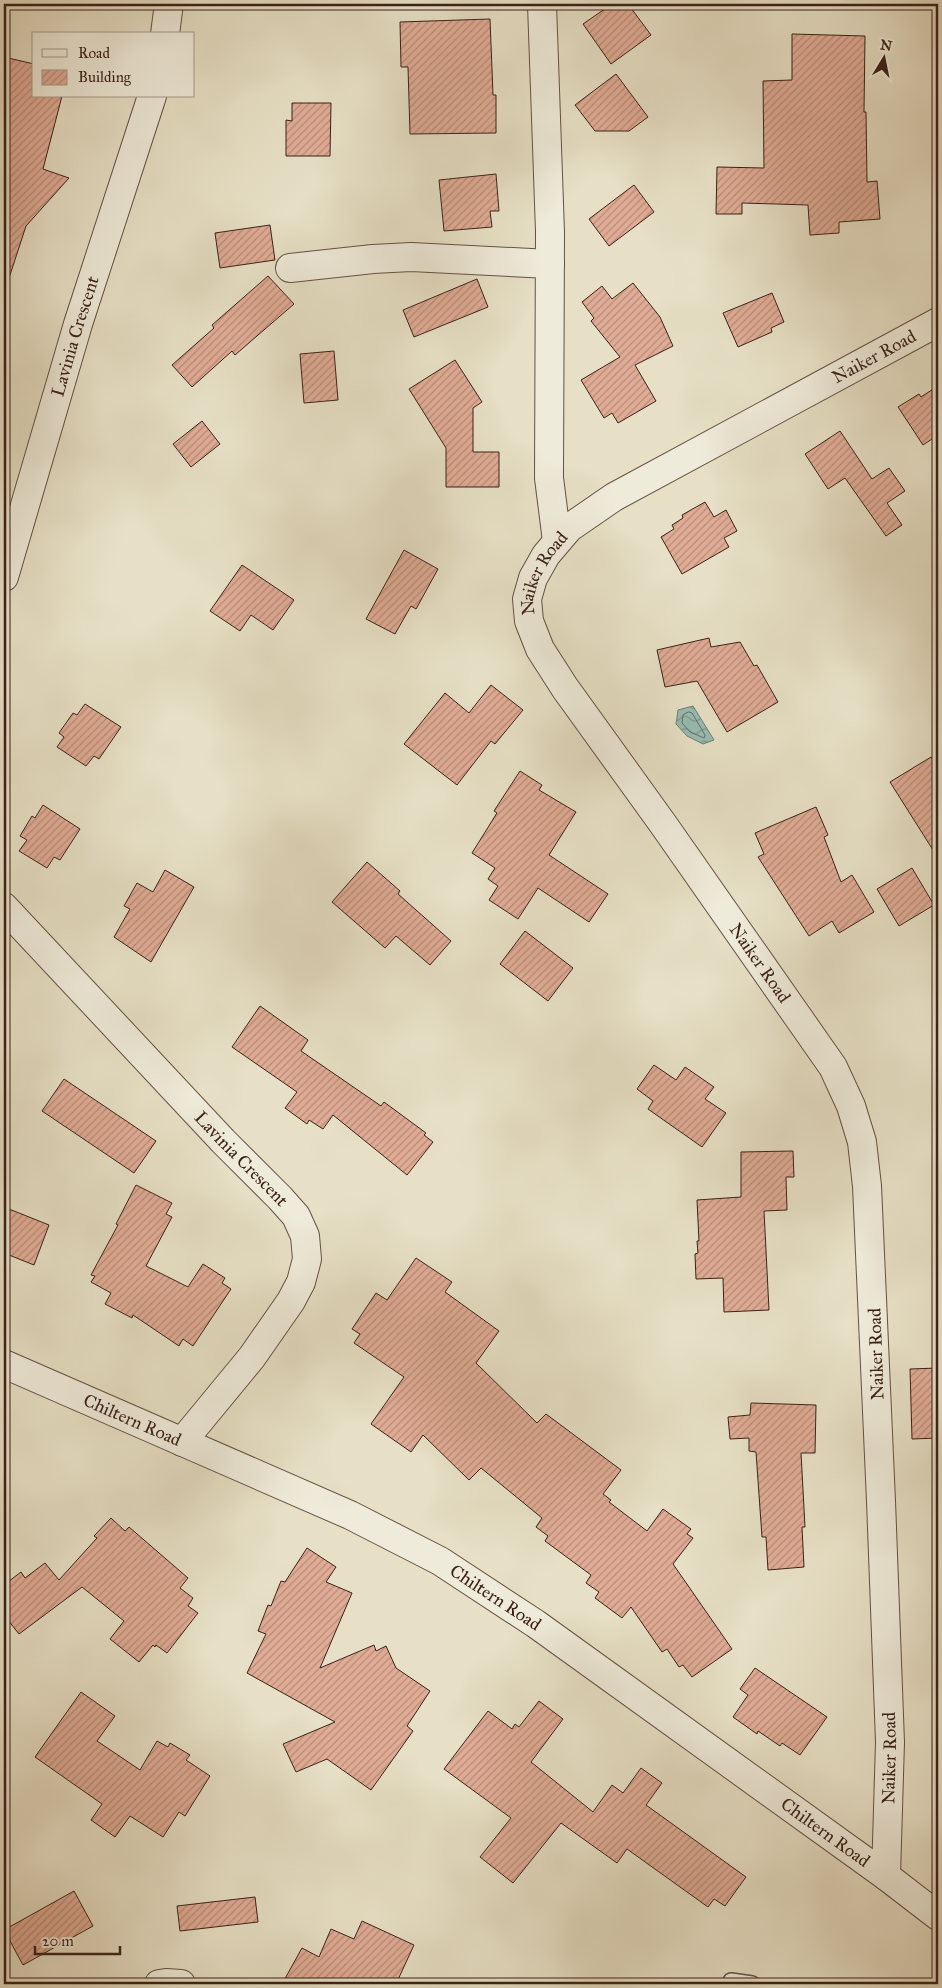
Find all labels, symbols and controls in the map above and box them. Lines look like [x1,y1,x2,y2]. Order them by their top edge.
legend [32,32,195,98]
north arrow [860,32,910,82]
text: N [879,36,894,55]
text: Road [78,44,110,62]
text: Building [78,68,132,86]
street label: Lavinia Crescent [46,273,104,399]
street label: Naiker Road [828,325,920,388]
street label: Naiker Road [516,527,572,616]
street label: Naiker Road [725,919,795,1007]
street label: Lavinia Crescent [190,1107,293,1211]
street label: Naiker Road [863,1308,889,1400]
street label: Chiltern Road [80,1389,185,1451]
street label: Chiltern Road [446,1560,545,1635]
street label: Naiker Road [877,1712,901,1804]
street label: Chiltern Road [776,1793,874,1872]
scale bar [35,1923,120,1955]
text: 20 m [42,1932,74,1950]

